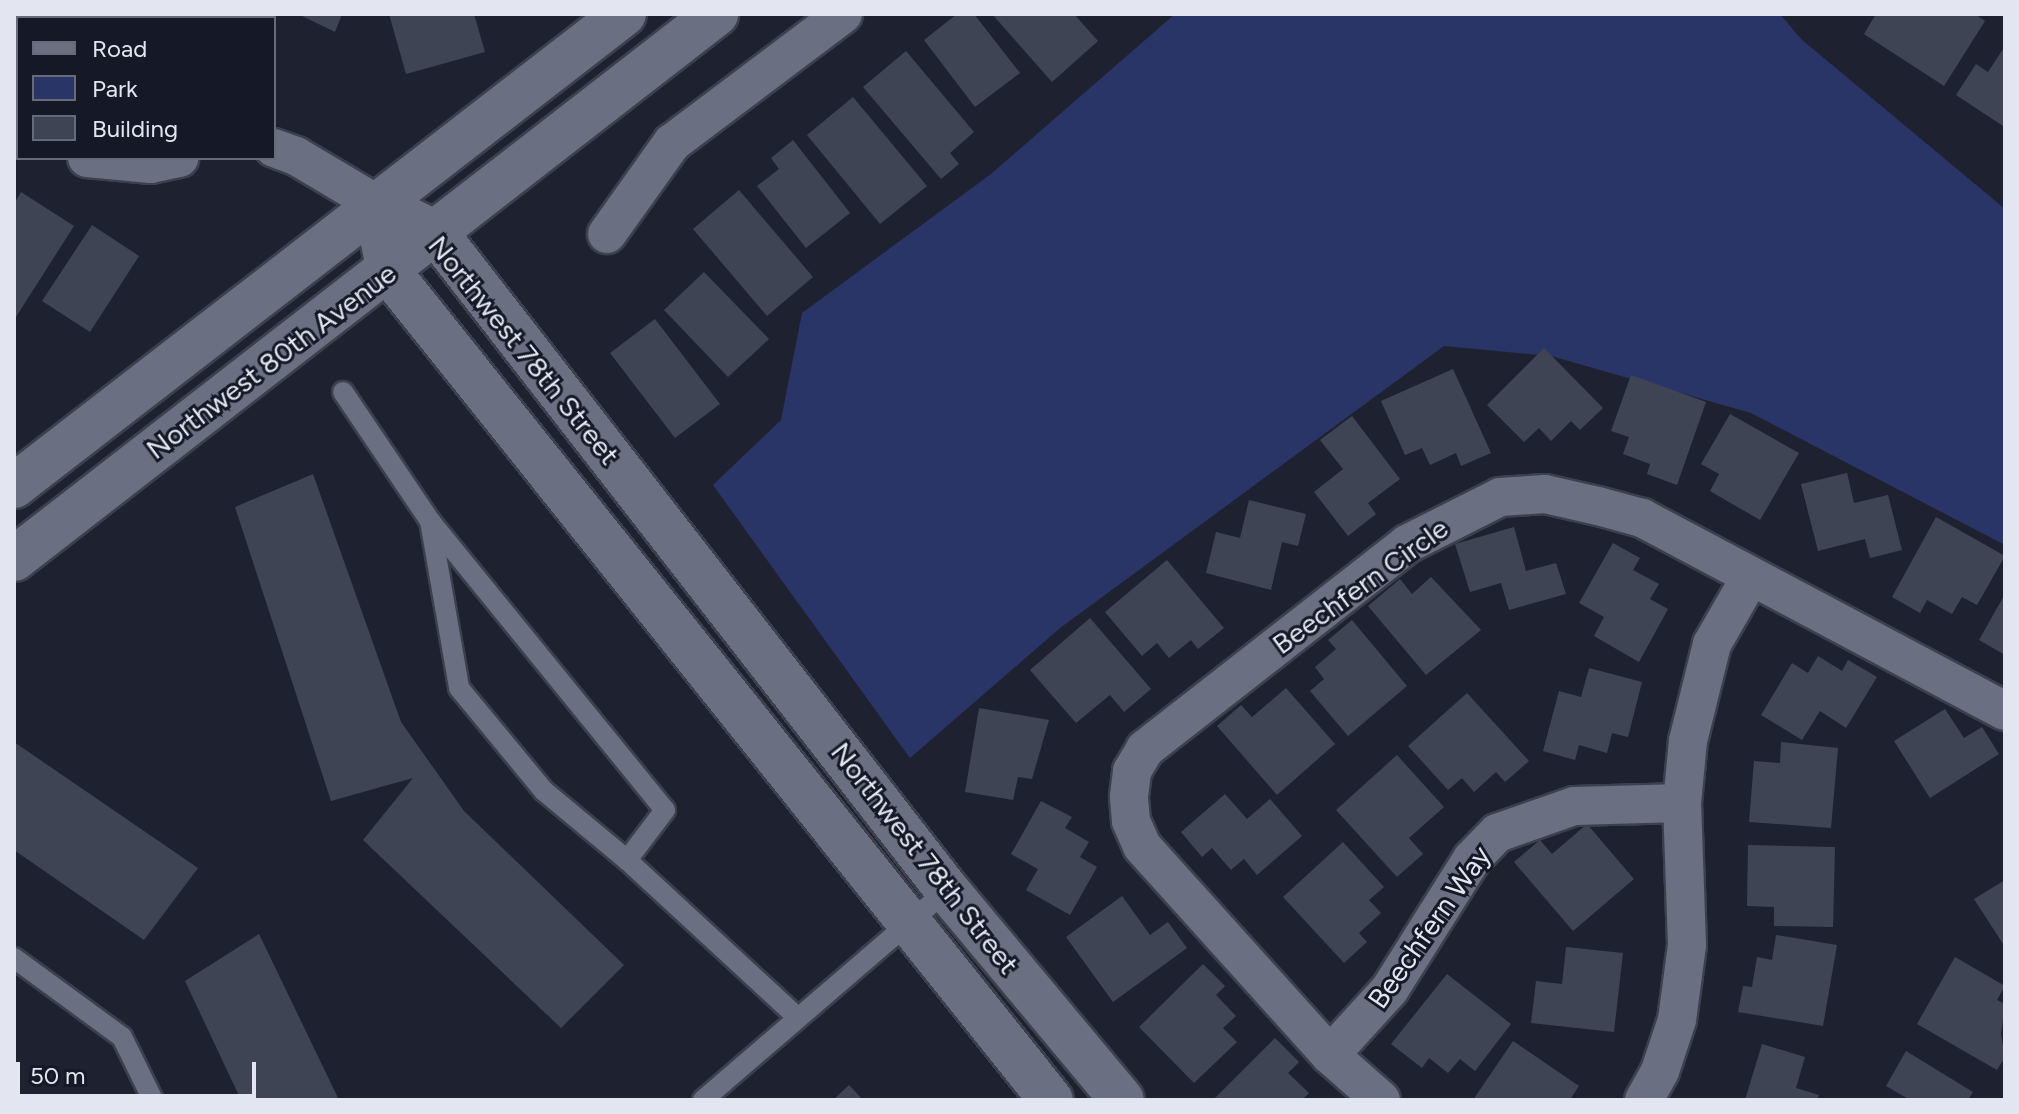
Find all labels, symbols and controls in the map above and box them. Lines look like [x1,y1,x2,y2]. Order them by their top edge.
legend [16,16,276,160]
text: Road [92,34,147,63]
text: Park [92,74,138,103]
text: Building [92,114,178,143]
street label: Northwest 78th Street [421,229,627,471]
street label: Northwest 80th Avenue [140,256,402,466]
street label: Beechfern Circle [1266,511,1454,661]
street label: Northwest 78th Street [824,736,1026,980]
street label: Beechfern Way [1361,839,1497,1015]
scale bar [20,1046,260,1096]
text: 50 m [30,1061,86,1090]

